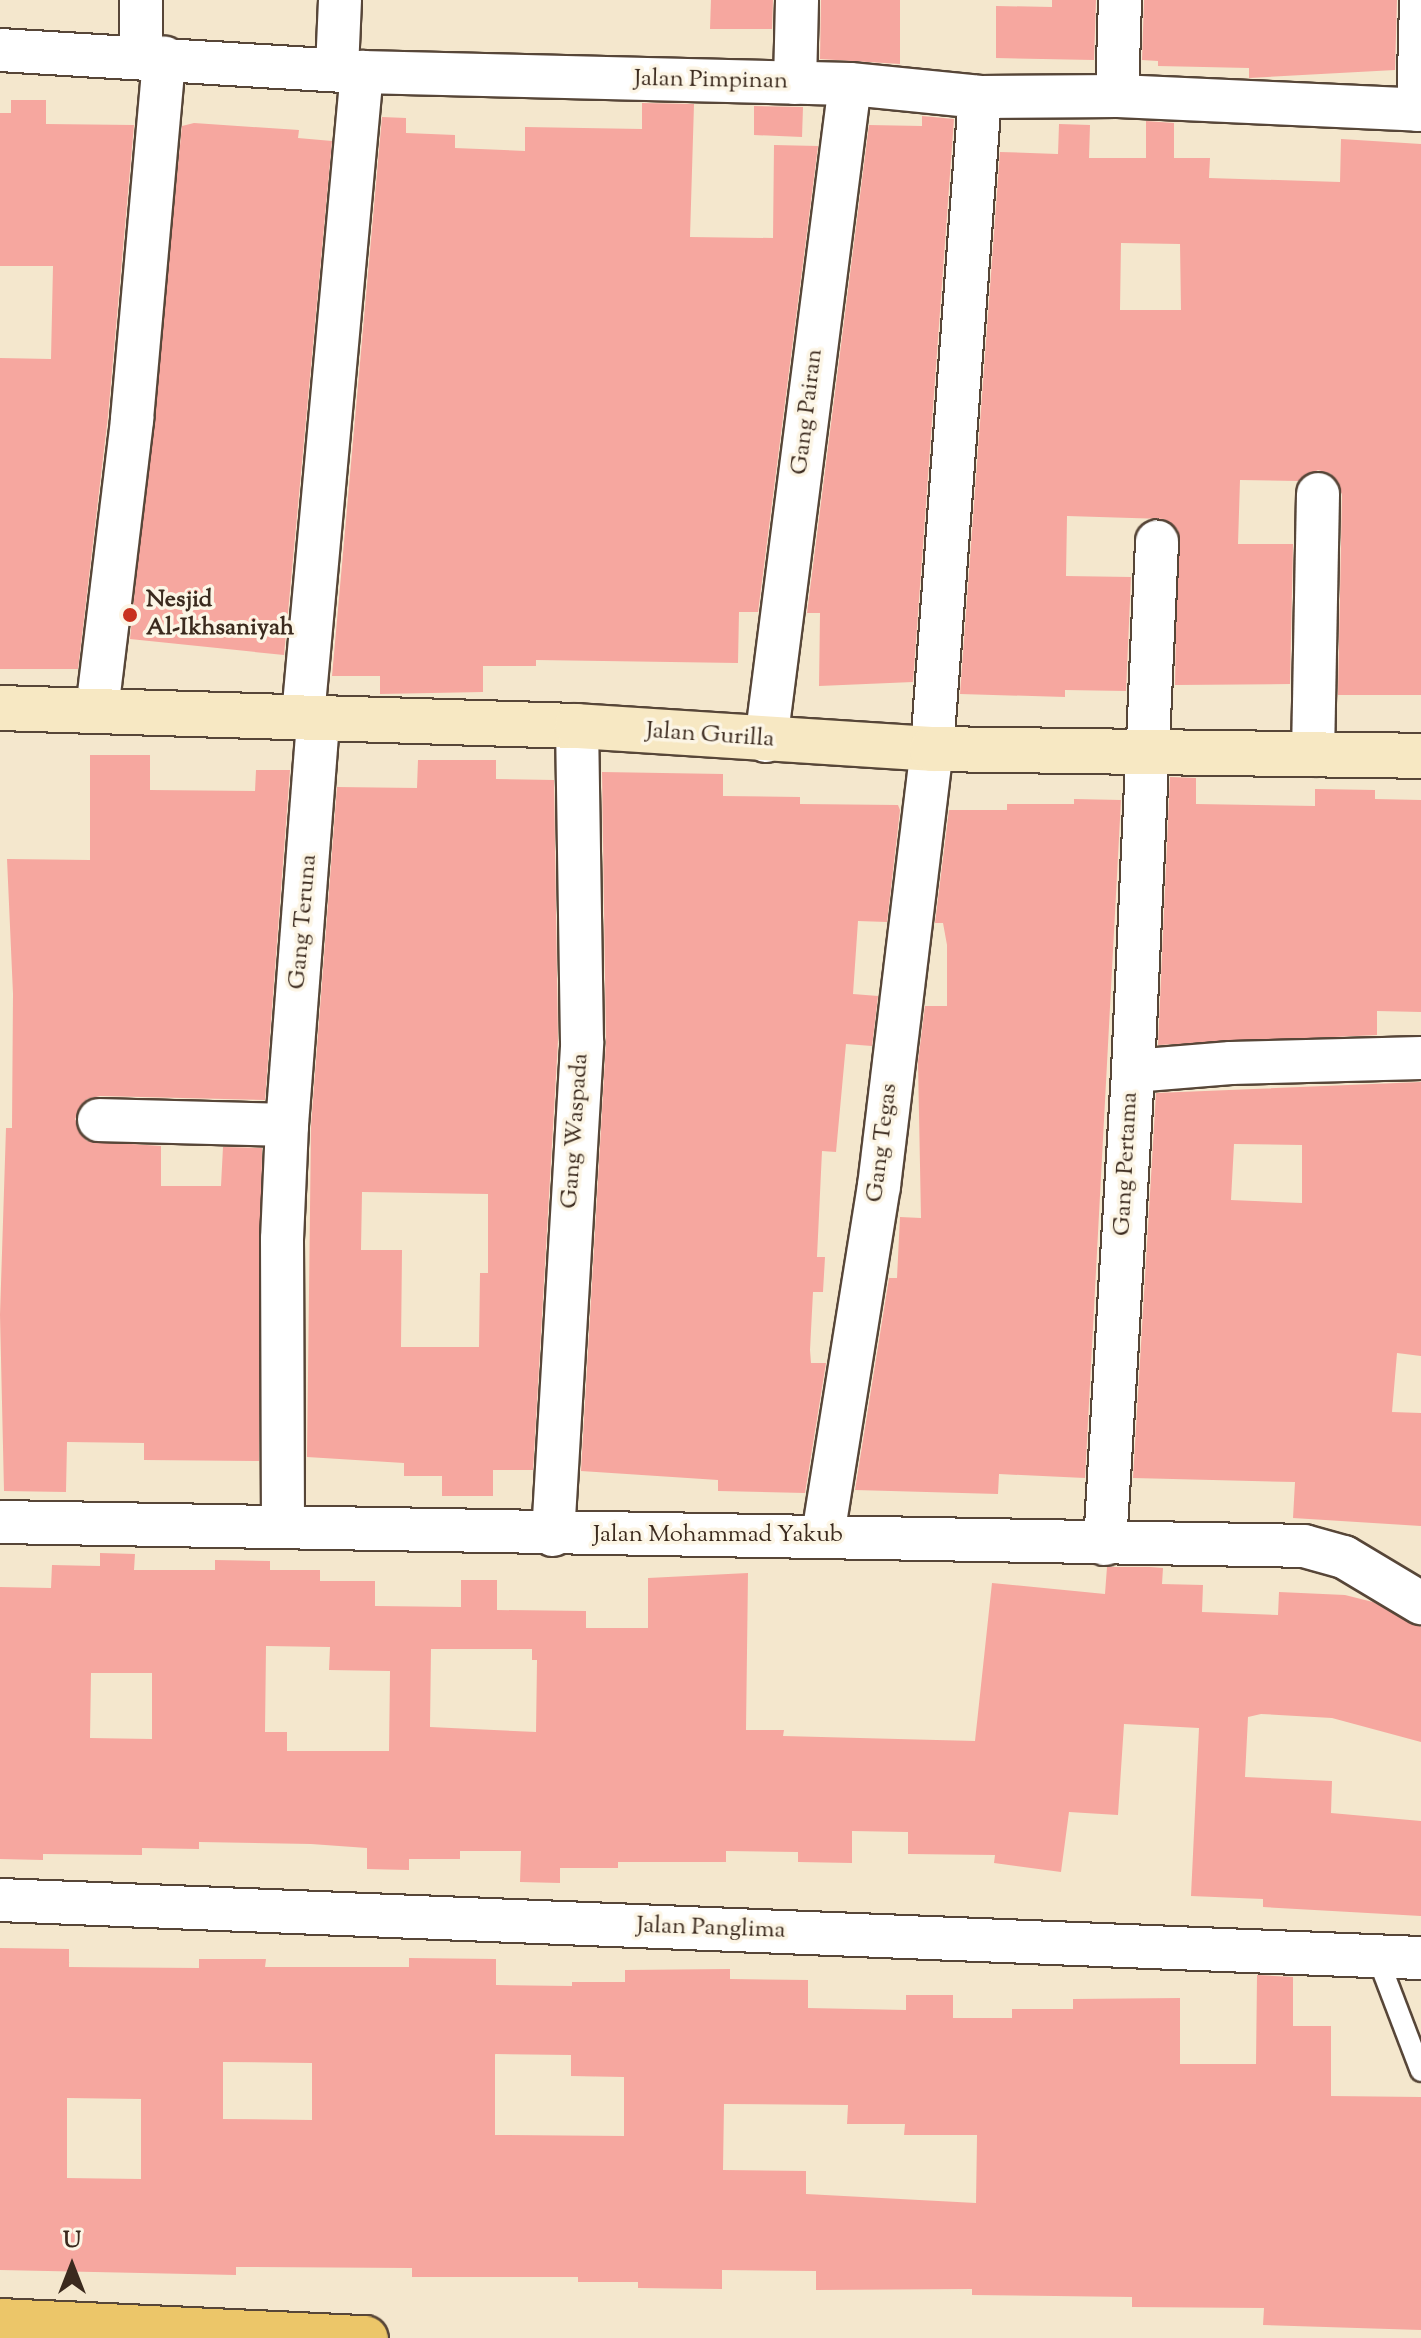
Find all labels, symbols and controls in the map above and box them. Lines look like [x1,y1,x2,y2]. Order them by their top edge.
street label: Jalan Pimpinan [634,65,788,97]
street label: Gang Pairan [786,347,830,477]
place label: Nesjid Al-Ikhsaniyah [146,587,294,643]
marker: Nesjid Al-Ikhsaniyah [121,606,139,624]
street label: Jalan Gurilla [645,717,775,755]
street label: Gang Teruna [284,853,324,991]
street label: Gang Waspada [556,1052,596,1210]
street label: Gang Tegas [861,1082,905,1204]
street label: Gang Pertama [1109,1091,1145,1237]
street label: Jalan Mohammad Yakub [593,1522,843,1550]
street label: Jalan Panglima [636,1912,786,1946]
north arrow [32,2226,112,2306]
text: U [63,2226,81,2258]

